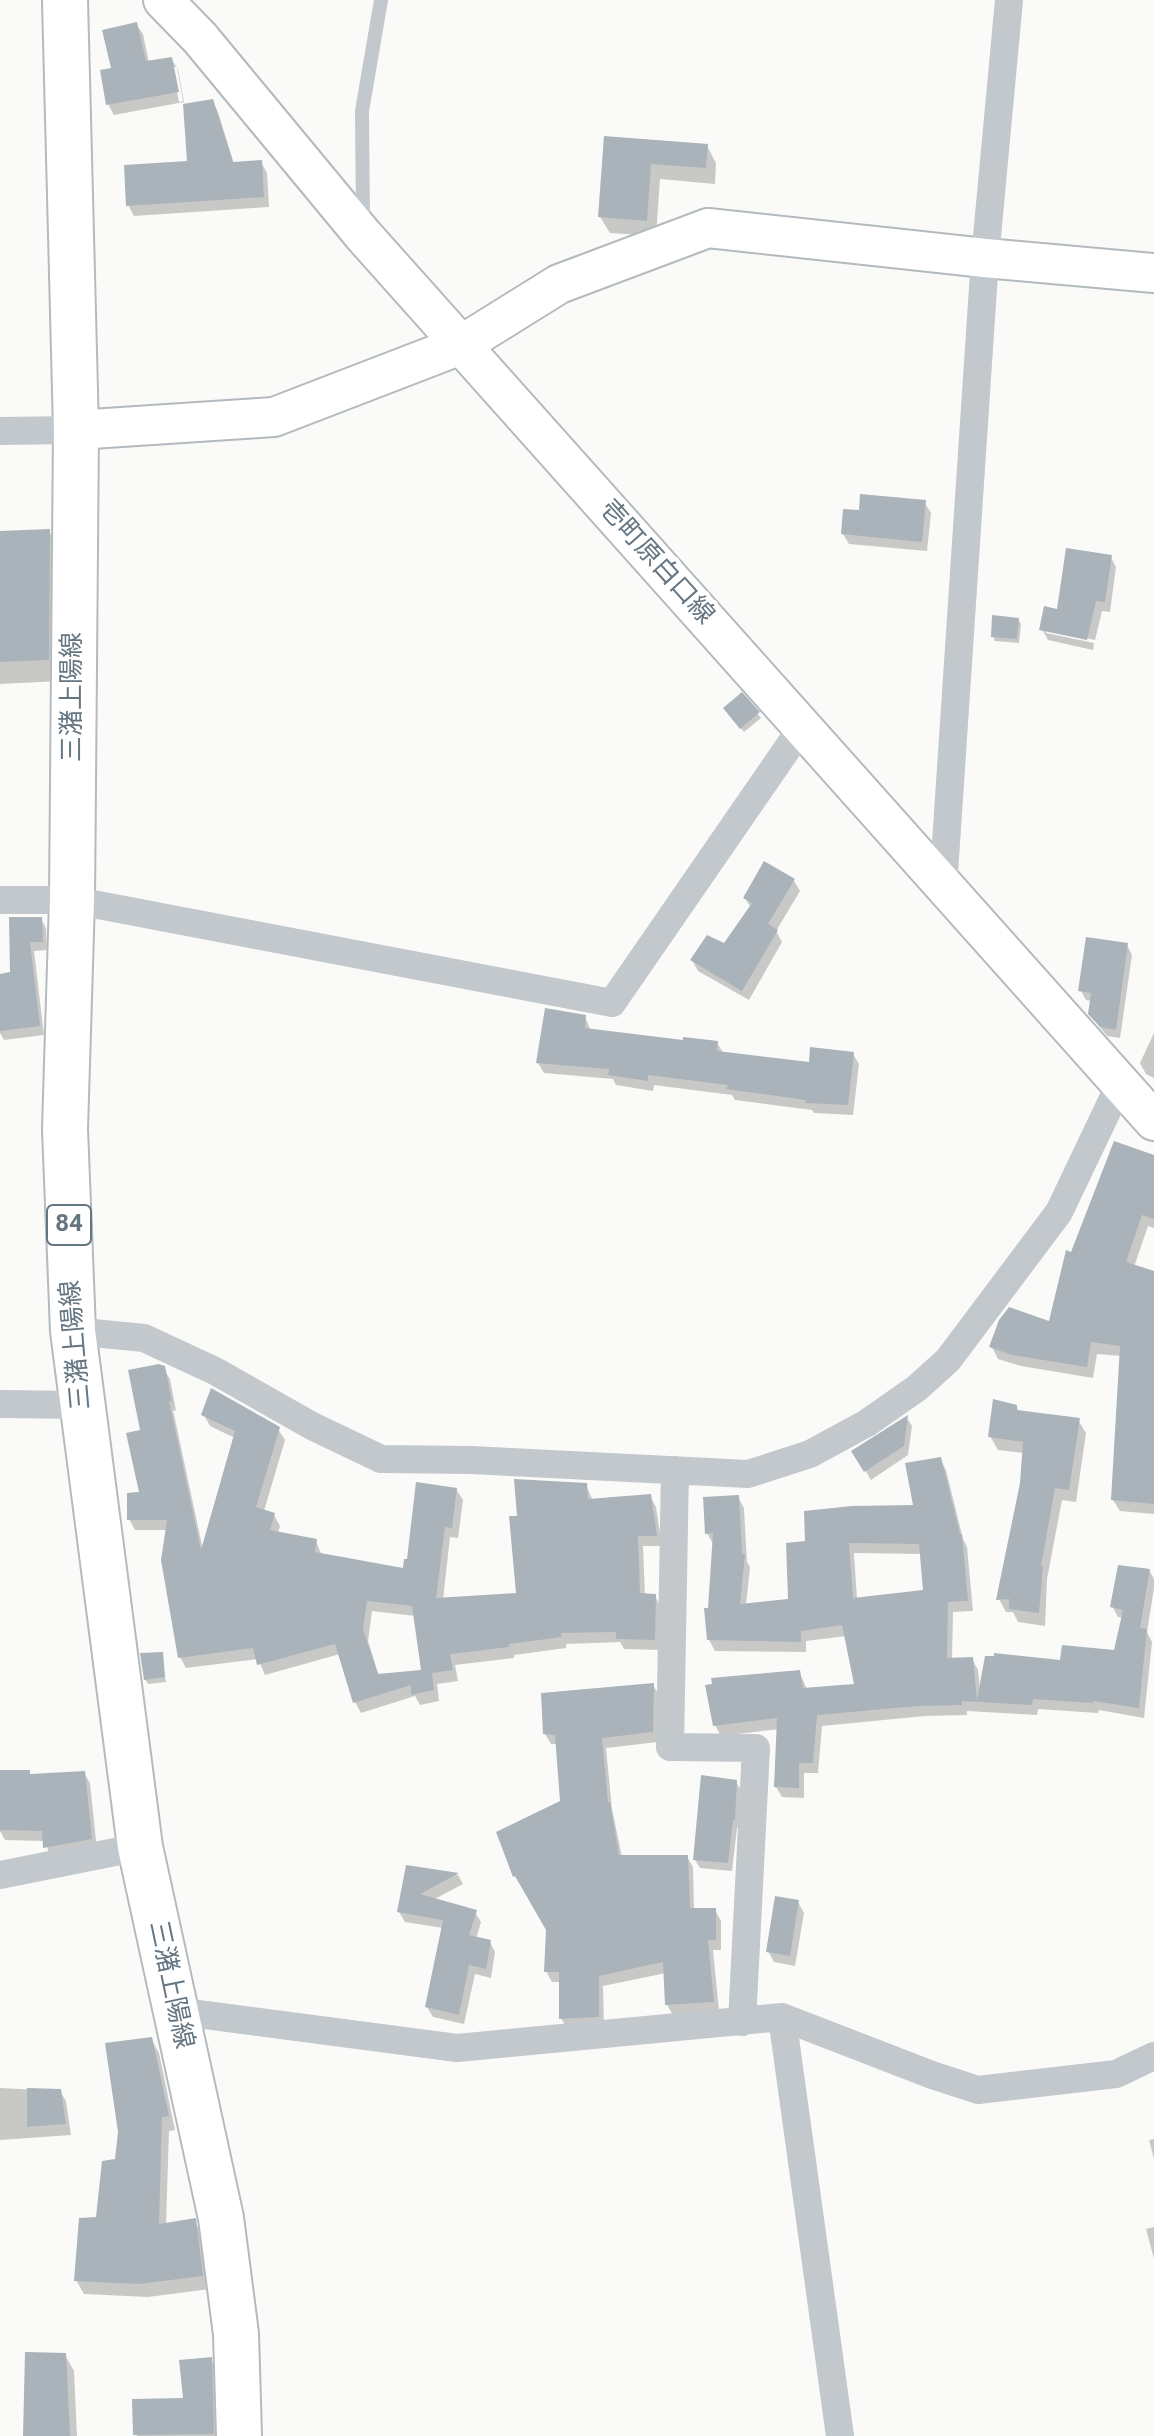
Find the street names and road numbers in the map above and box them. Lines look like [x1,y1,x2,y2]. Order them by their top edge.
street label: 壱町原白口線 [592,495,720,631]
street label: 三潴上陽線 [57,632,89,762]
road number: 84 [47,1205,91,1245]
street label: 三潴上陽線 [56,1279,98,1411]
street label: 三潴上陽線 [141,1918,199,2052]

